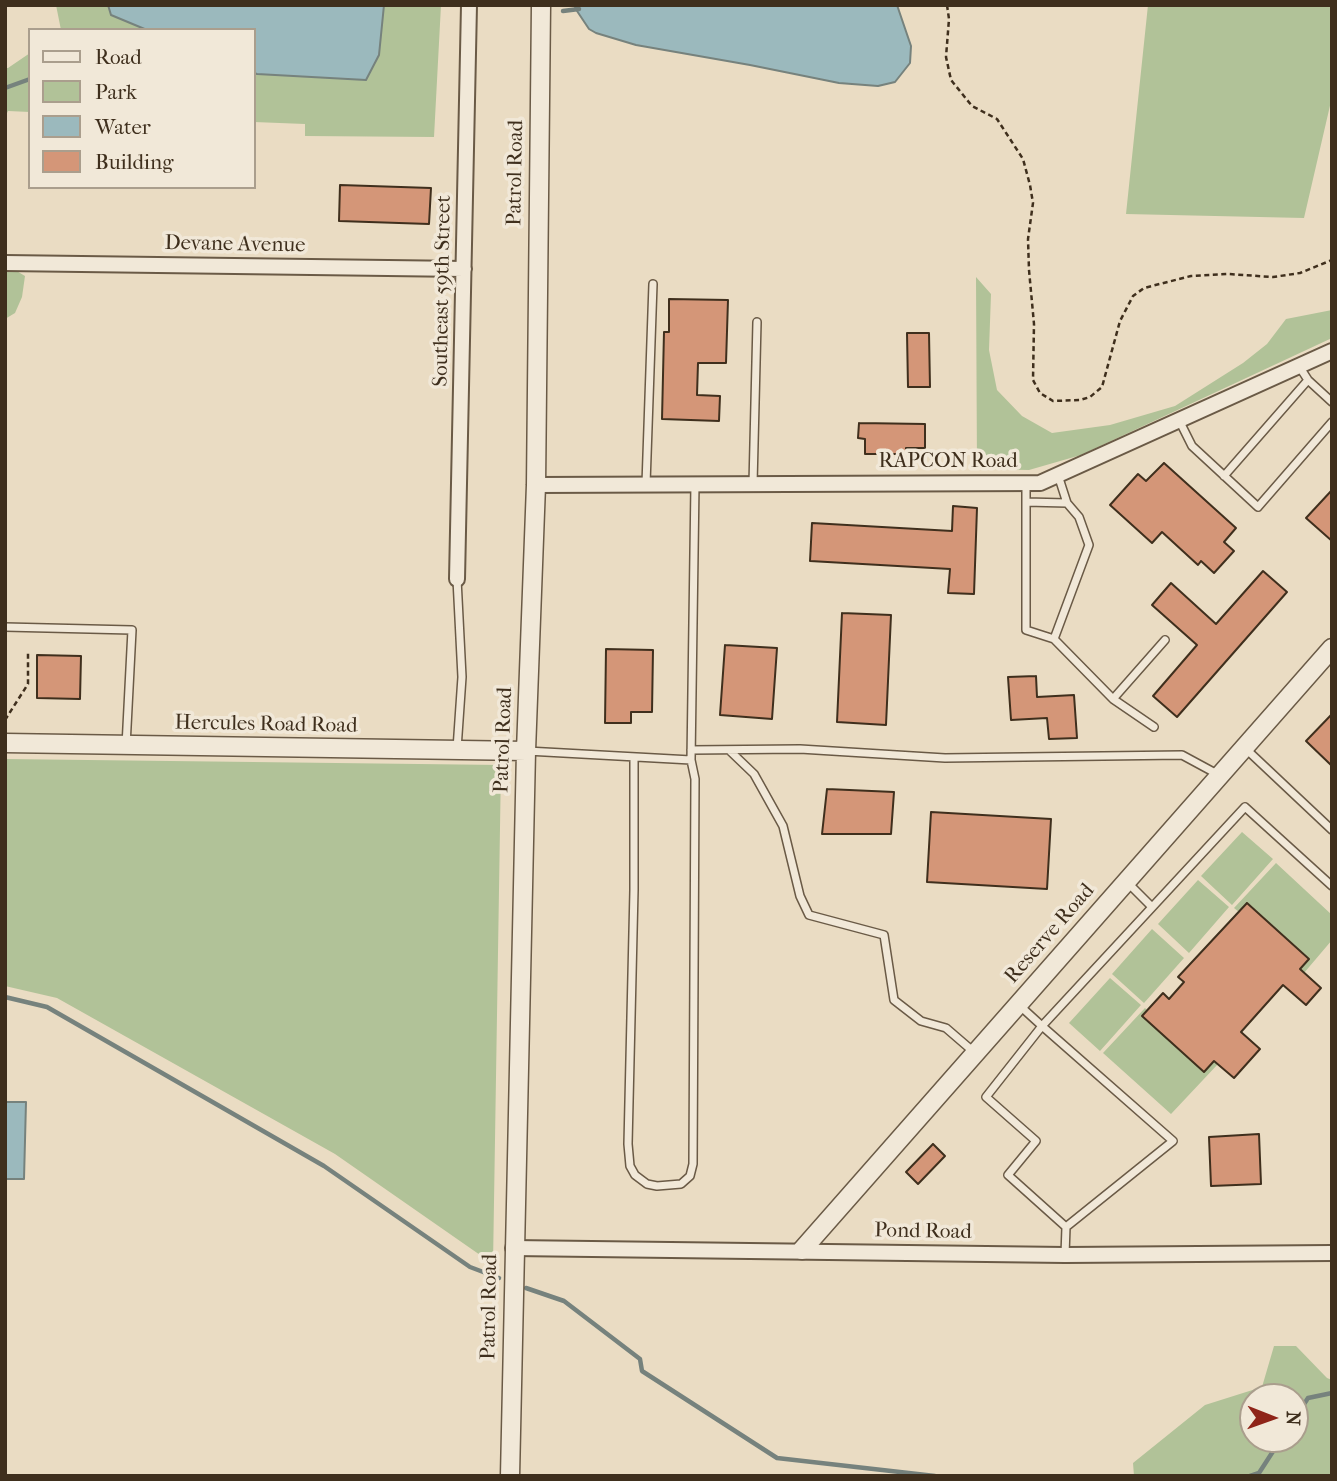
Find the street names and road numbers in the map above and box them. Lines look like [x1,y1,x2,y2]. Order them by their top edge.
street label: Patrol Road [502,120,530,226]
street label: Southeast 59th Street [429,195,457,387]
street label: Devane Avenue [164,231,306,259]
street label: RAPCON Road [878,449,1018,475]
street label: Patrol Road [490,687,518,793]
street label: Hercules Road Road [174,711,358,739]
street label: Reserve Road [1000,879,1100,989]
street label: Pond Road [874,1219,972,1245]
street label: Patrol Road [476,1254,504,1360]

